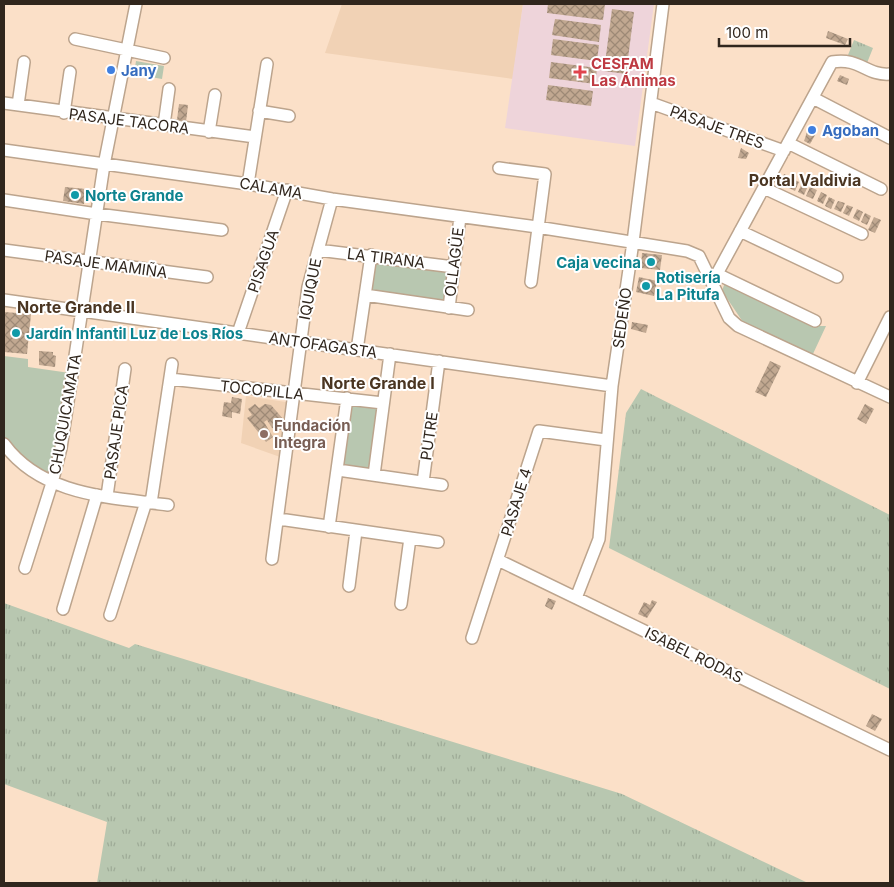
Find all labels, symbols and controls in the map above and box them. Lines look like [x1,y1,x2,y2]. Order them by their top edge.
scale bar [719,15,850,47]
text: 100 m [726,23,768,42]
place label: CESFAM Las Ánimas [591,54,676,90]
place label: Jany [121,61,157,80]
marker: Jany [105,64,117,76]
marker: CESFAM Las Ánimas [573,65,587,79]
street label: PASAJE TRES [667,101,767,153]
street label: PASAJE TACORA [68,104,190,138]
place label: Agoban [822,121,879,140]
marker: Agoban [806,124,818,136]
district label: Portal Valdivia [749,170,861,190]
street label: CALAMA [238,173,304,203]
place label: Norte Grande [85,186,184,205]
marker: Norte Grande [69,189,81,201]
street label: OLLAGÜE [440,226,468,298]
street label: PISAGUA [243,227,283,295]
street label: LA TIRANA [346,244,426,272]
street label: PASAJE MAMIÑA [43,246,169,282]
place label: Caja vecina [556,253,641,272]
marker: Caja vecina [645,256,657,268]
street label: IQUIQUE [295,257,325,321]
place label: Rotisería La Pitufa [656,268,721,304]
marker: Rotisería La Pitufa [640,280,652,292]
street label: SEDEÑO [608,286,636,350]
district label: Norte Grande II [17,297,135,317]
place label: Jardín Infantil Luz de Los Ríos [26,324,243,343]
marker: Jardín Infantil Luz de Los Ríos [10,327,22,339]
street label: ANTOFAGASTA [268,328,378,362]
street label: CHUQUICAMATA [45,352,85,476]
district label: Norte Grande I [321,373,435,393]
street label: TOCOPILLA [219,376,305,404]
street label: PASAJE PICA [100,384,132,480]
street label: PUTRE [416,410,442,462]
place label: Fundación Integra [274,416,351,452]
marker: Fundación Integra [258,428,270,440]
street label: PASAJE 4 [497,466,535,538]
street label: ISABEL RODAS [642,623,746,687]

